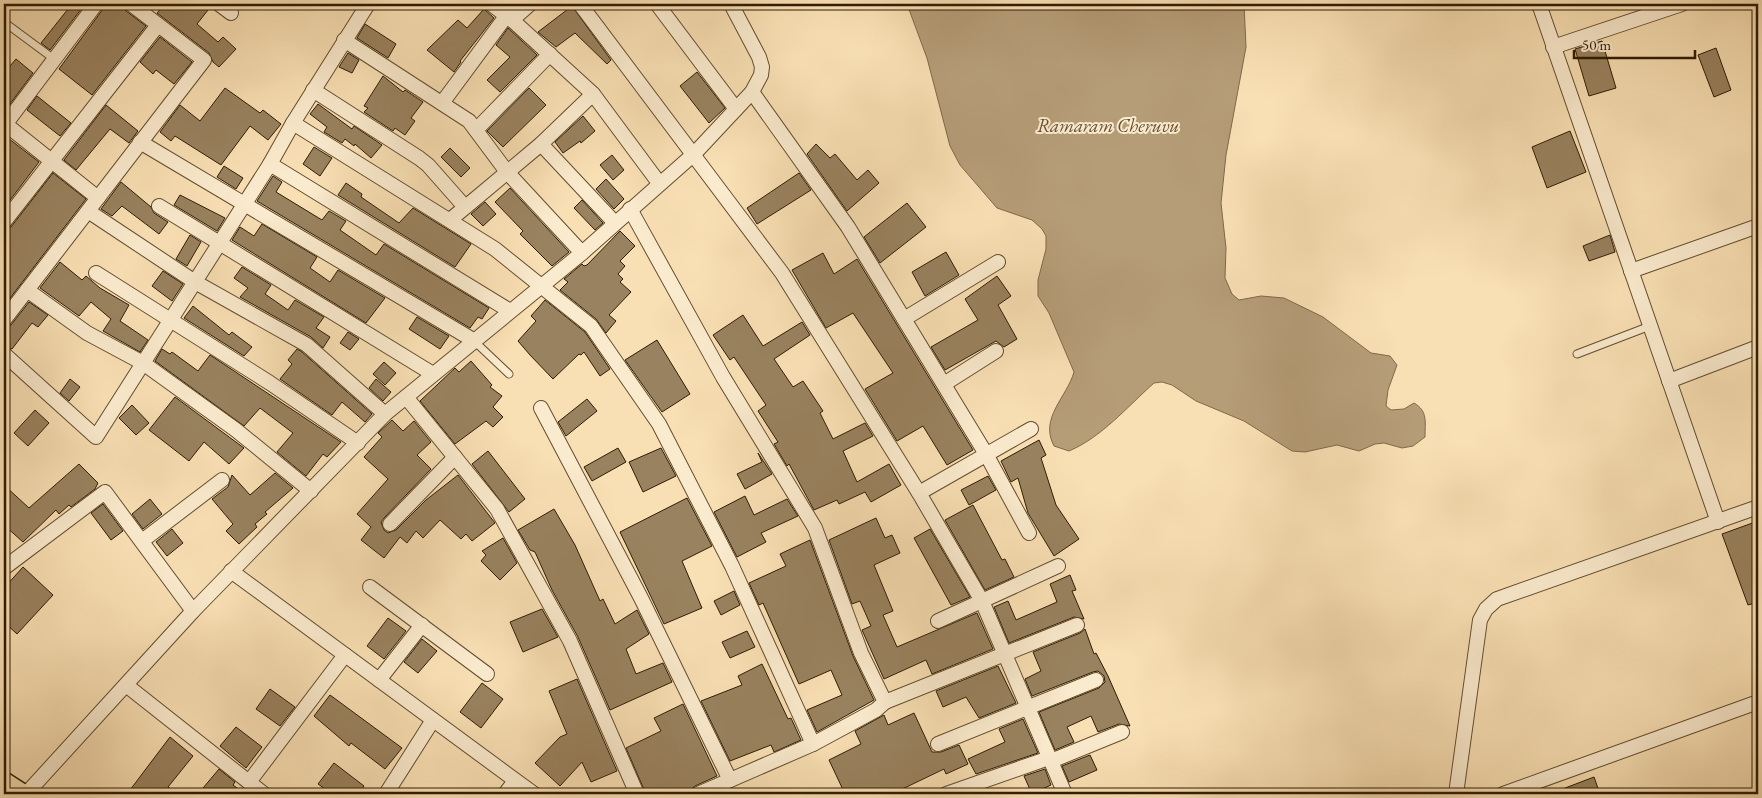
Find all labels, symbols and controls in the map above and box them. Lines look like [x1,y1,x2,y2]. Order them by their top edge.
scale bar [1574,28,1696,60]
text: 50 m [1582,35,1611,54]
water label: Ramaram Cheruvu [1037,113,1179,138]

